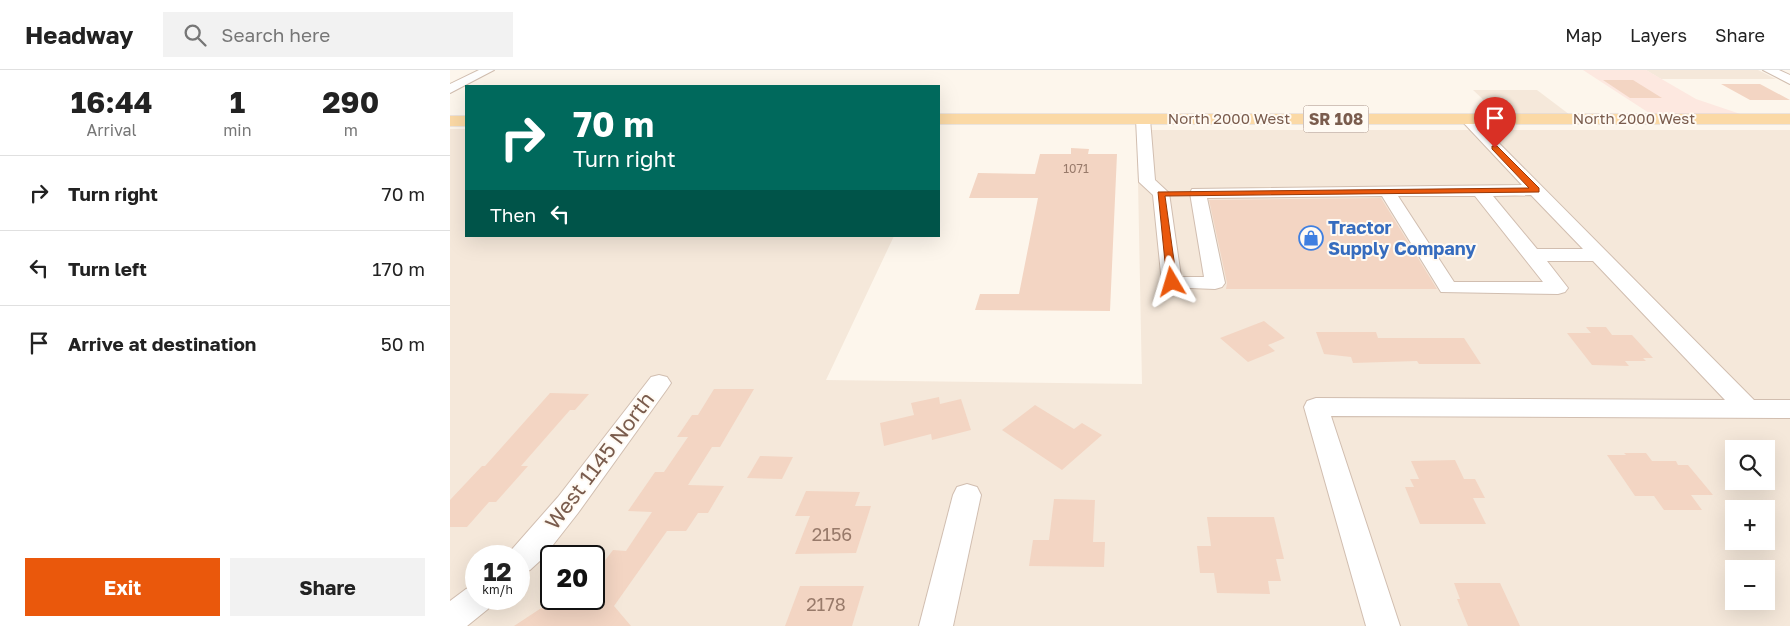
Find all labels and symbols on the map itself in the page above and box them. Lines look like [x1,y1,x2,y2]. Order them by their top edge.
pin [1474,97,1516,148]
road number: SR 108 [1304,106,1368,132]
street label: North 2000 West [1168,109,1290,127]
street label: North 2000 West [1573,109,1695,127]
house number: 1071 [1063,161,1089,176]
place label: Tractor Supply Company [1328,216,1476,259]
shop icon: Tractor Supply Company [1298,225,1324,251]
position arrow [1145,255,1197,307]
street label: West 1145 North [539,387,659,534]
house number: 2156 [812,523,852,545]
speed limit sign: 20 [540,545,605,610]
house number: 2178 [806,593,846,615]

